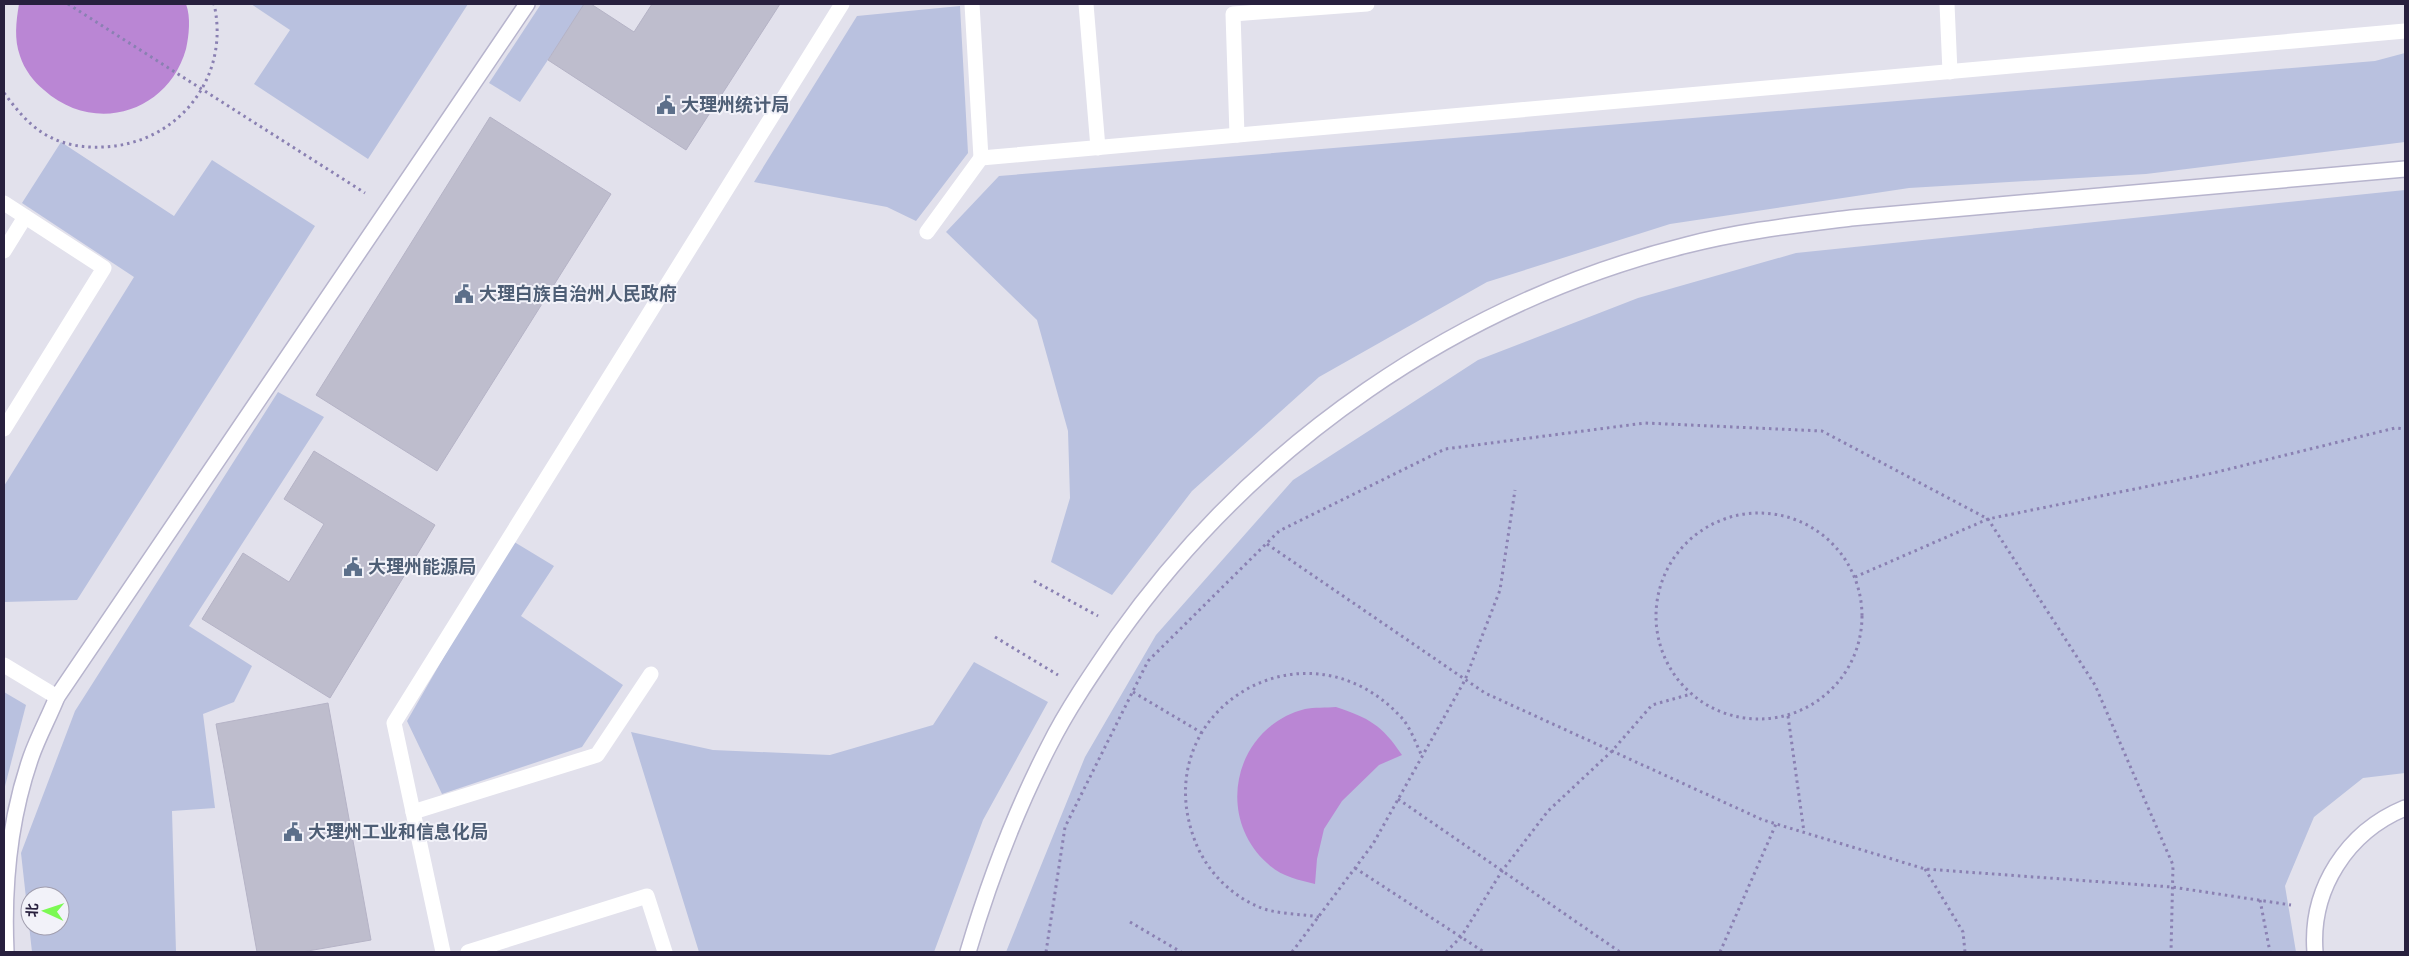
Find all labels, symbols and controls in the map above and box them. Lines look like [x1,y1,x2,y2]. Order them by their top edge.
place label: 大理州统计局 [681,92,789,116]
public building icon: 大理州统计局 [655,94,677,116]
place label: 大理白族自治州人民政府 [479,281,677,305]
public building icon: 大理白族自治州人民政府 [453,283,475,305]
place label: 大理州能源局 [368,554,476,578]
public building icon: 大理州能源局 [342,556,364,578]
place label: 大理州工业和信息化局 [308,819,488,843]
public building icon: 大理州工业和信息化局 [282,821,304,843]
north arrow [20,886,70,936]
text: 北 [22,903,41,918]

